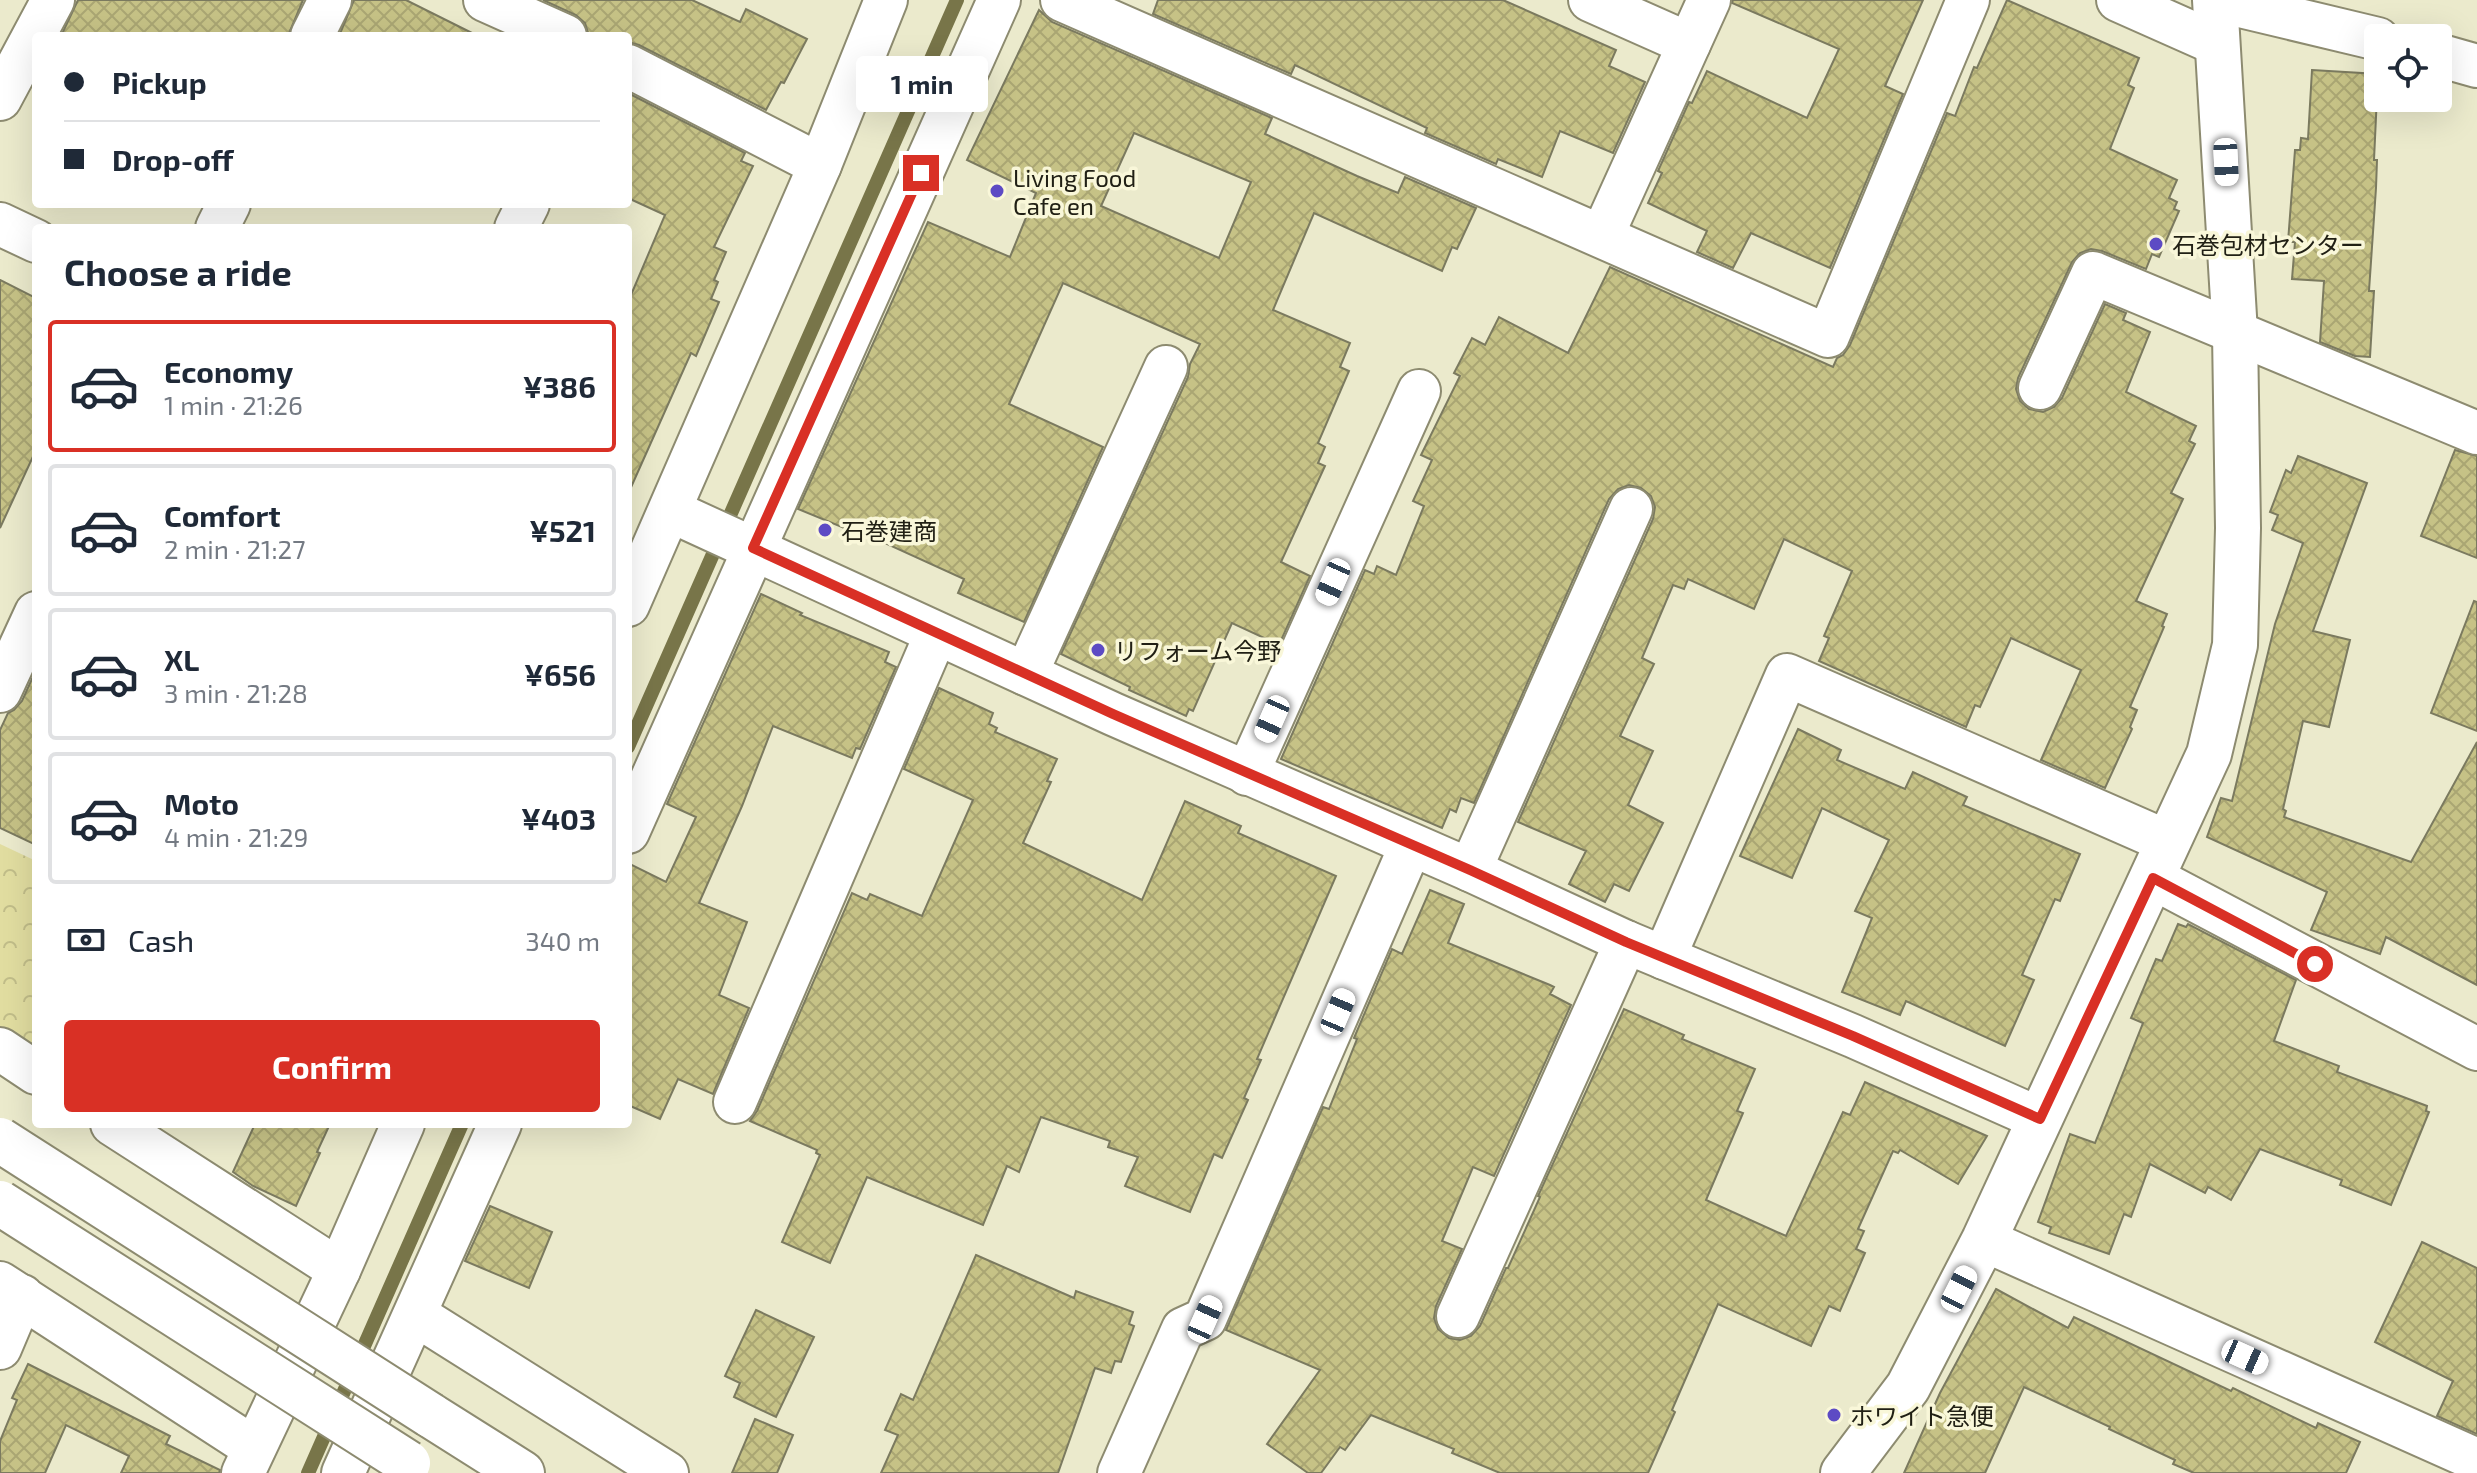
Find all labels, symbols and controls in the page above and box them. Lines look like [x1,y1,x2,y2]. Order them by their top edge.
map controls [2364,24,2452,112]
button: locate [2364,24,2452,112]
callout: 1 min [855,57,987,113]
text: Pickup [112,64,207,100]
text: 1 min [891,68,953,99]
car [2213,137,2239,187]
text: Drop-off [112,141,234,177]
route end [903,155,939,191]
place label: Living Food Cafe en [1013,163,1136,220]
marker: Living Food Cafe en [988,182,1006,200]
place label: 石巻包材センター [2172,230,2364,259]
marker: 石巻包材センター [2147,235,2165,253]
text: Choose a ride [64,250,292,293]
icon: car [68,350,140,422]
text: Economy [164,353,293,389]
text: ¥386 [523,368,596,404]
text: 1 min · 21:26 [164,389,303,420]
icon: car [68,494,140,566]
text: Comfort [164,497,281,533]
text: ¥521 [529,512,596,548]
place label: 石巻建商 [841,516,937,545]
marker: 石巻建商 [816,521,834,539]
text: 2 min · 21:27 [164,533,306,564]
car [1312,555,1354,609]
place label: リフォーム今野 [1114,636,1281,665]
icon: car [68,638,140,710]
text: XL [164,641,199,677]
marker: リフォーム今野 [1089,641,1107,659]
text: ¥656 [524,656,596,692]
text: 3 min · 21:28 [164,677,308,708]
car [1251,692,1293,746]
icon: car [68,782,140,854]
text: Moto [164,785,239,821]
text: ¥403 [521,800,596,836]
text: 4 min · 21:29 [164,821,308,852]
icon: cash [64,918,108,962]
text: Cash [128,922,194,958]
text: 340 m [525,925,600,956]
route start [2297,946,2333,982]
car [1318,985,1358,1039]
button: Confirm [64,1020,600,1112]
car [1937,1262,1981,1316]
car [1184,1292,1226,1346]
car [2218,1336,2272,1378]
place label: ホワイト急便 [1850,1401,1994,1430]
marker: ホワイト急便 [1825,1406,1843,1424]

